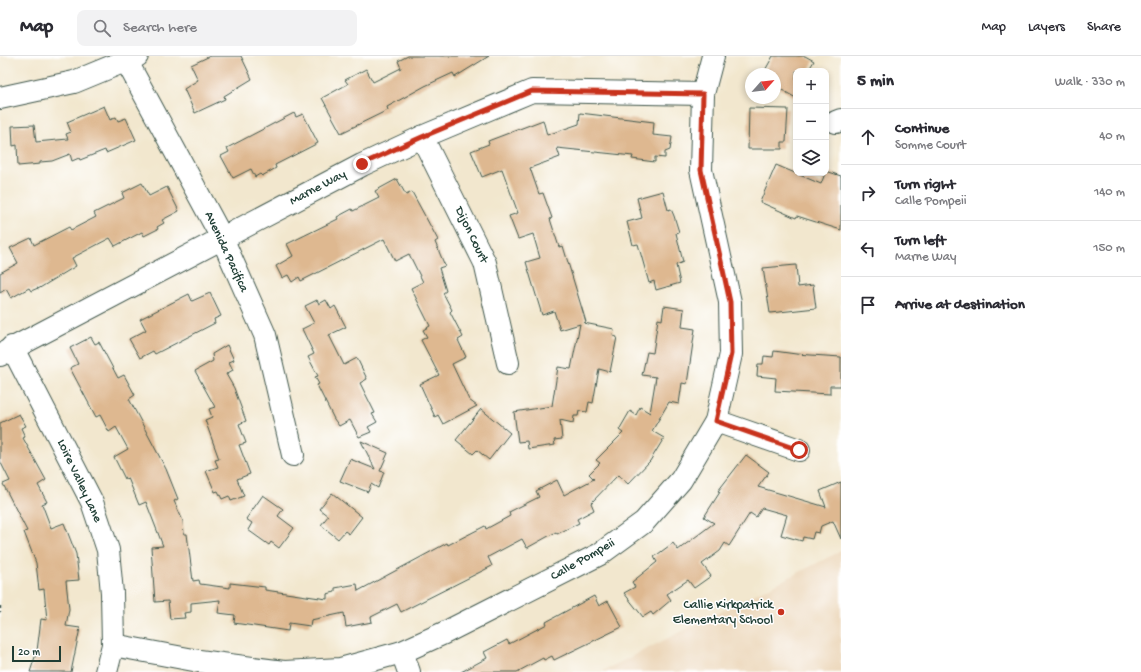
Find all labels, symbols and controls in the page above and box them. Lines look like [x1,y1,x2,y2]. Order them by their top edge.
search box [77,10,357,46]
text: Map [20,16,53,39]
icon: search [91,17,113,39]
text: Search here [123,19,197,37]
text: Map [982,19,1006,36]
text: Layers [1028,19,1065,36]
text: Share [1087,19,1121,36]
north arrow [745,68,781,104]
map controls [793,68,829,176]
button: + [793,68,829,104]
text: 5 min [857,72,894,92]
text: Walk · 330 m [1055,75,1125,90]
button: − [793,104,829,140]
text: Continue [895,120,949,138]
icon: ahead [857,126,879,148]
text: 40 m [1099,129,1125,144]
text: Somme Court [895,138,966,153]
button: layers [793,140,829,176]
route end [353,155,371,173]
street label: Marne Way [287,167,349,209]
text: Turn right [895,176,955,194]
icon: right [857,182,879,204]
text: 140 m [1094,185,1125,200]
text: Calle Pompeii [895,194,967,209]
street label: Dijon Court [450,203,492,267]
street label: Avenida Pacifica [201,209,252,295]
text: Turn left [895,232,946,250]
icon: left [857,238,879,260]
text: 150 m [1093,241,1125,256]
text: Marne Way [895,250,956,265]
icon: arrive [857,294,879,316]
text: Arrive at destination [895,296,1025,314]
street label: Loire Valley Lane [53,437,105,525]
route start [790,441,808,459]
street label: Calle Pompeii [548,535,618,584]
place label: Callie Kirkpatrick Elementary School [673,598,774,628]
marker: Callie Kirkpatrick Elementary School [776,607,786,617]
scale bar [12,644,61,663]
text: 20 m [18,647,40,659]

